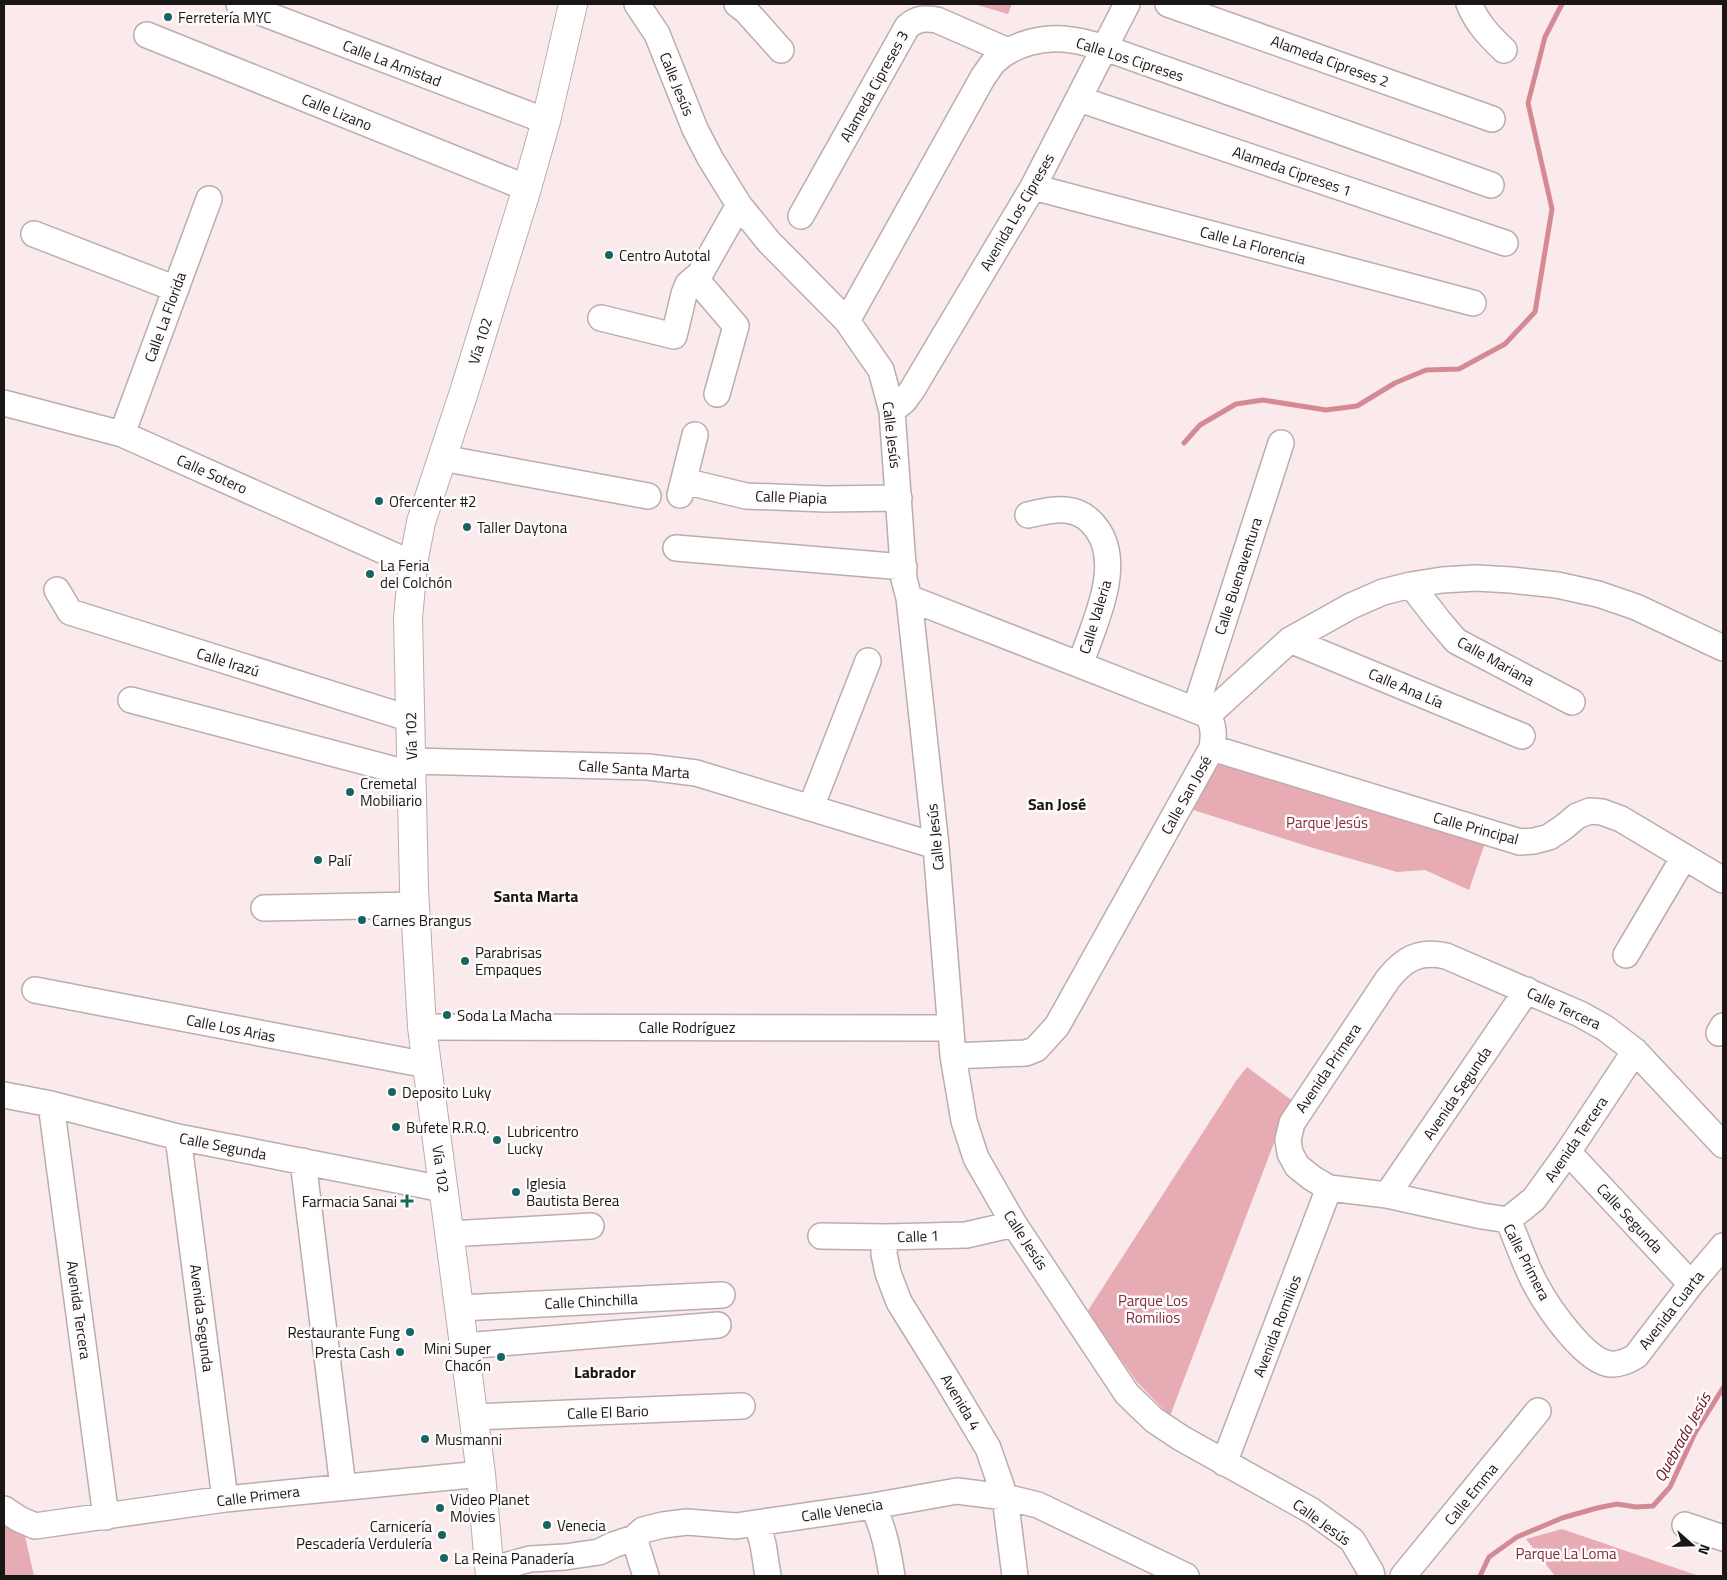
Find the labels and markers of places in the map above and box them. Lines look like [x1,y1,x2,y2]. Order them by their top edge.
place label: Ferretería MYC [178,6,272,29]
marker: Ferretería MYC [162,11,174,23]
place label: Centro Autotal [619,244,710,267]
marker: Centro Autotal [603,249,615,261]
place label: Ofercenter #2 [389,490,477,513]
marker: Ofercenter #2 [373,495,385,507]
place label: Taller Daytona [477,516,568,539]
marker: Taller Daytona [461,521,473,533]
place label: La Feria del Colchón [380,554,452,594]
marker: La Feria del Colchón [364,568,376,580]
place label: Cremetal Mobiliario [360,772,422,812]
marker: Cremetal Mobiliario [344,786,356,798]
place label: Palí [328,849,353,872]
marker: Palí [312,854,324,866]
place label: Carnes Brangus [372,909,471,932]
marker: Carnes Brangus [356,914,368,926]
place label: Parabrisas Empaques [475,941,542,981]
marker: Parabrisas Empaques [459,955,471,967]
place label: Soda La Macha [457,1004,553,1027]
marker: Soda La Macha [441,1009,453,1021]
place label: Deposito Luky [402,1081,491,1104]
marker: Deposito Luky [386,1086,398,1098]
place label: Bufete R.R.Q. [406,1116,489,1139]
place label: Lubricentro Lucky [507,1120,579,1160]
marker: Bufete R.R.Q. [390,1121,402,1133]
marker: Lubricentro Lucky [491,1134,503,1146]
place label: Iglesia Bautista Berea [526,1172,620,1212]
marker: Iglesia Bautista Berea [510,1186,522,1198]
place label: Farmacia Sanai [302,1190,397,1213]
marker: Farmacia Sanai [401,1195,413,1207]
place label: Restaurante Fung [287,1321,400,1344]
marker: Restaurante Fung [404,1326,416,1338]
place label: Mini Super Chacón [424,1337,491,1377]
place label: Presta Cash [315,1341,390,1364]
marker: Presta Cash [394,1346,406,1358]
marker: Mini Super Chacón [495,1351,507,1363]
place label: Musmanni [435,1428,502,1451]
marker: Musmanni [419,1433,431,1445]
place label: Video Planet Movies [450,1488,530,1528]
marker: Video Planet Movies [434,1502,446,1514]
place label: Venecia [557,1514,606,1537]
place label: Carnicería Pescadería Verdulería [296,1515,432,1555]
marker: Venecia [541,1519,553,1531]
marker: Carnicería Pescadería Verdulería [436,1529,448,1541]
place label: La Reina Panadería [454,1547,575,1570]
marker: La Reina Panadería [438,1552,450,1564]

